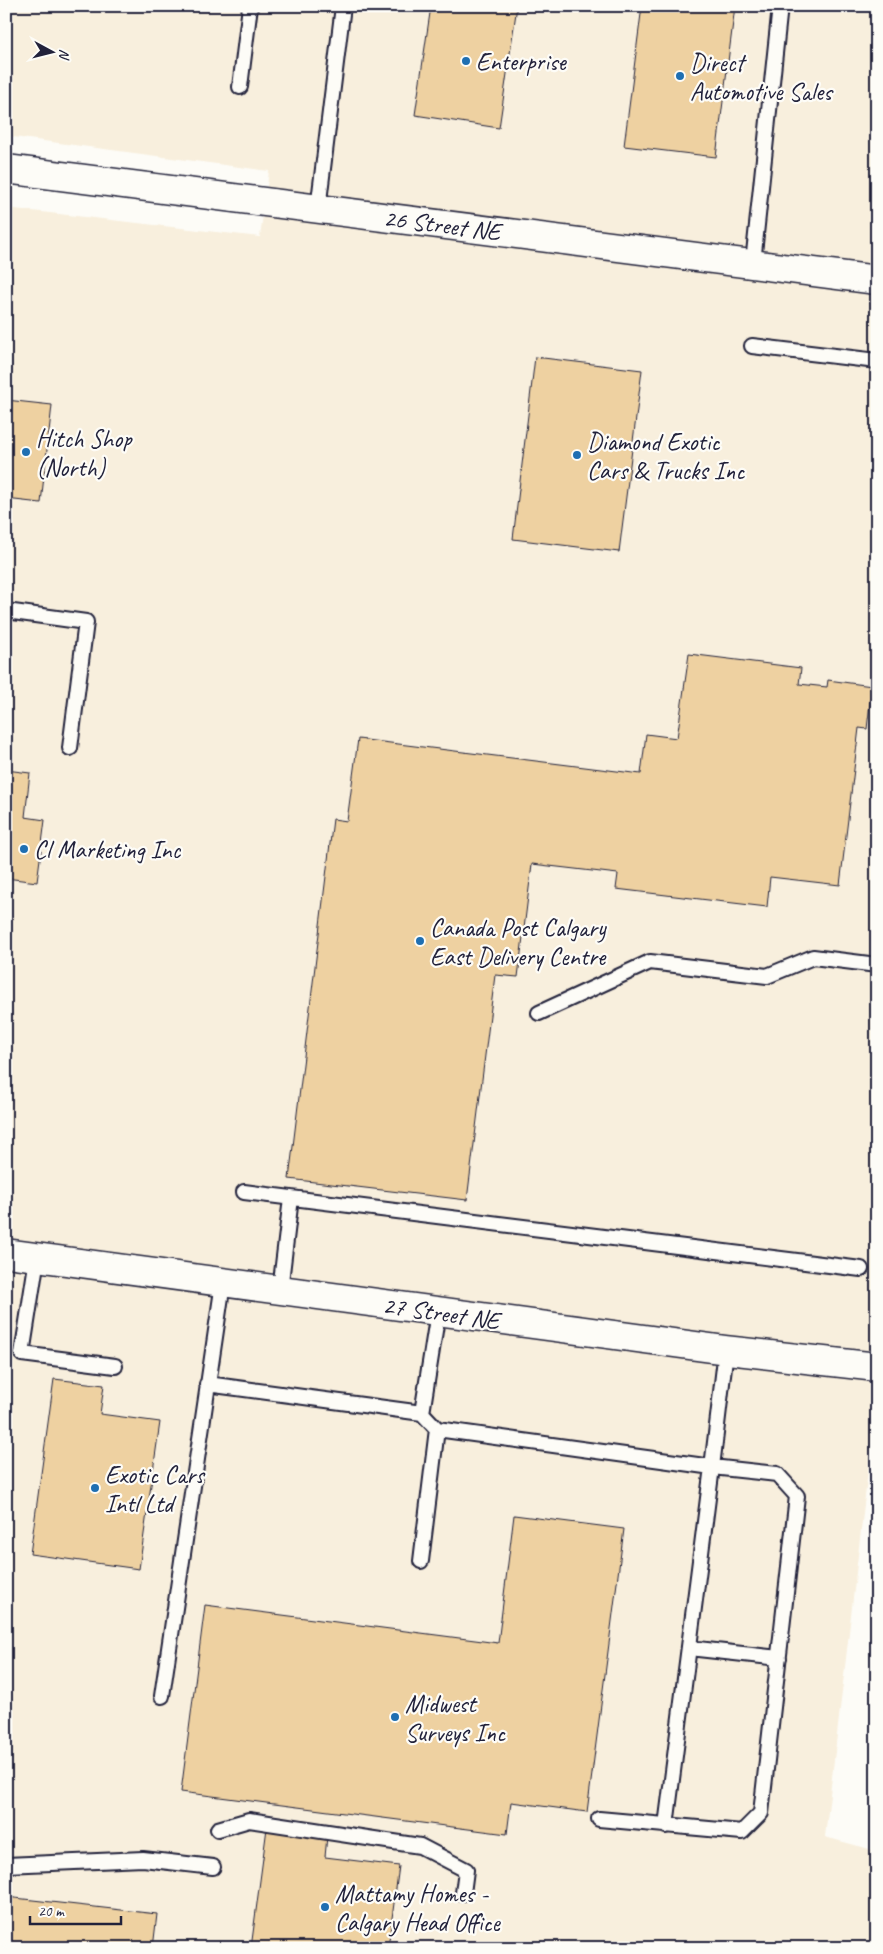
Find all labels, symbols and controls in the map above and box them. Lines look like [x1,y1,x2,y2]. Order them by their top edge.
north arrow [28,28,78,78]
place label: Enterprise [476,46,568,78]
place label: Direct Automotive Sales [690,47,834,108]
text: N [55,48,73,61]
marker: Enterprise [460,55,472,67]
marker: Direct Automotive Sales [674,70,686,82]
street label: 26 Street NE [382,202,505,248]
place label: Hitch Shop (North) [36,423,133,484]
place label: Diamond Exotic Cars & Trucks Inc [587,426,745,487]
marker: Hitch Shop (North) [20,446,32,458]
marker: Diamond Exotic Cars & Trucks Inc [571,449,583,461]
place label: Cl Marketing Inc [34,834,182,866]
marker: Cl Marketing Inc [18,843,30,855]
place label: Canada Post Calgary East Delivery Centre [430,912,607,973]
marker: Canada Post Calgary East Delivery Centre [414,935,426,947]
street label: 27 Street NE [381,1289,504,1337]
place label: Exotic Cars Intl Ltd [105,1459,206,1520]
marker: Exotic Cars Intl Ltd [89,1482,101,1494]
place label: Midwest Surveys Inc [405,1688,506,1749]
marker: Midwest Surveys Inc [389,1711,401,1723]
place label: Mattamy Homes - Calgary Head Office [335,1878,502,1939]
scale bar [30,1894,121,1926]
marker: Mattamy Homes - Calgary Head Office [319,1901,331,1913]
text: 20 m [38,1902,65,1921]

